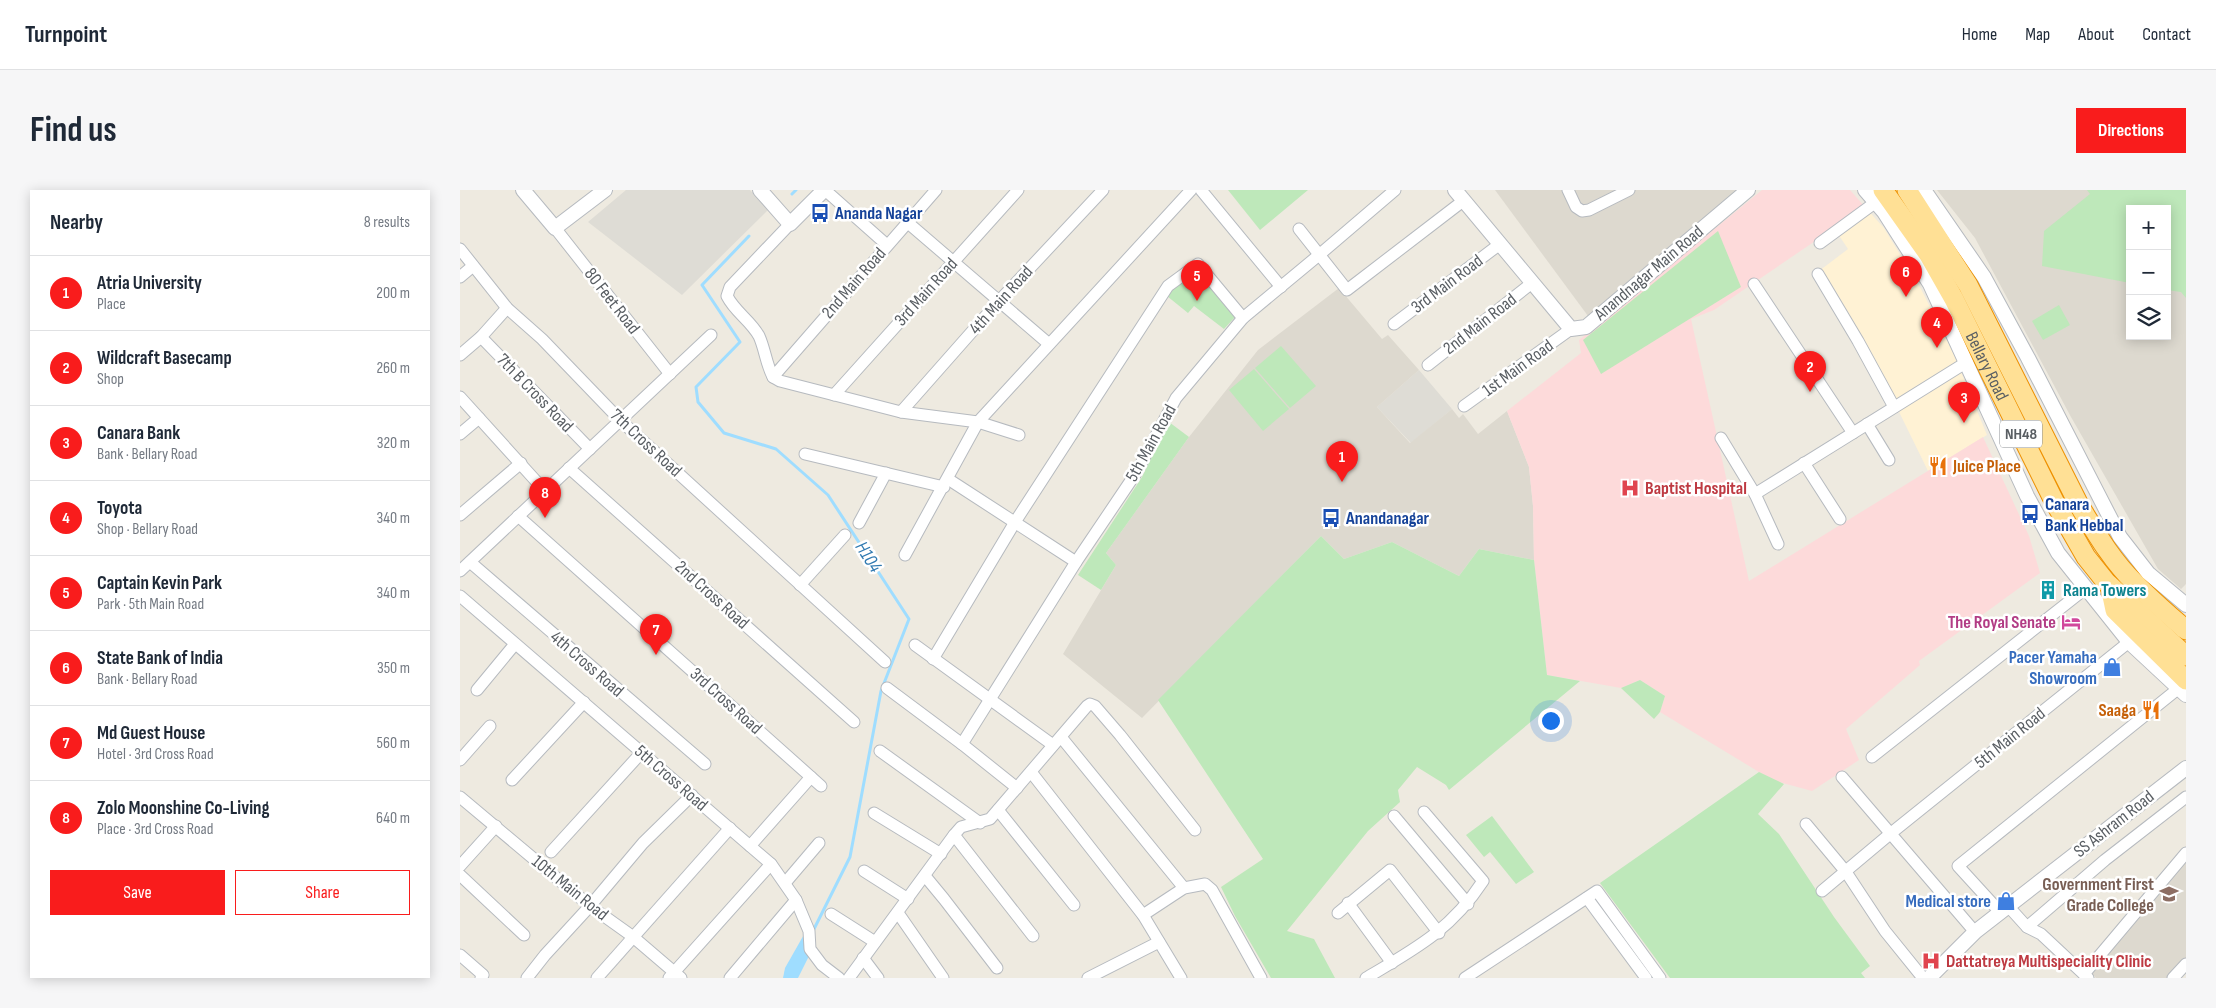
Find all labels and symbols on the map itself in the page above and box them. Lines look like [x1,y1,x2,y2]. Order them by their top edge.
bus stop icon: Ananda Nagar [809,202,831,224]
place label: Ananda Nagar [834,203,923,224]
street label: Anandnagar Main Road [1589,221,1708,325]
street label: 2nd Main Road [818,243,890,323]
street label: 3rd Main Road [1407,250,1487,318]
street label: 3rd Main Road [890,254,962,330]
pin: 6 [1890,256,1922,297]
pin: 5 [1181,260,1213,301]
street label: 4th Main Road [965,261,1037,339]
street label: 80 Feet Road [580,264,644,338]
street label: 2nd Main Road [1439,289,1521,359]
pin: 4 [1921,307,1953,348]
street label: Bellary Road [1961,328,2013,404]
street label: 1st Main Road [1478,335,1558,401]
street label: 7th B Cross Road [492,349,578,437]
pin: 2 [1794,351,1826,392]
pin: 3 [1948,382,1980,423]
street label: 5th Main Road [1121,401,1181,485]
street label: 7th Cross Road [606,405,686,481]
road number: NH48 [2000,420,2042,448]
pin: 1 [1326,441,1358,482]
restaurant icon: Juice Place [1927,455,1949,477]
place label: Juice Place [1952,456,2021,477]
pin: 8 [529,477,561,518]
hospital icon: Baptist Hospital [1619,477,1641,499]
place label: Baptist Hospital [1645,478,1747,499]
place label: Canara Bank Hebbal [2045,494,2123,536]
bus stop icon: Canara Bank Hebbal [2019,503,2041,525]
bus stop icon: Anandanagar [1320,507,1342,529]
place label: Anandanagar [1345,508,1430,529]
water label: H104 [850,537,887,577]
street label: 2nd Cross Road [671,556,753,634]
building icon: Rama Towers [2037,579,2059,601]
place label: Rama Towers [2063,580,2146,601]
hotel icon: The Royal Senate [2060,611,2082,633]
place label: The Royal Senate [1948,612,2056,633]
pin: 7 [640,614,672,655]
street label: 4th Cross Road [546,626,628,702]
place label: Pacer Yamaha Showroom [2009,647,2097,689]
shop icon: Pacer Yamaha Showroom [2101,656,2123,678]
street label: 3rd Cross Road [686,663,766,739]
restaurant icon: Saaga [2140,699,2162,721]
place label: Saaga [2098,700,2136,721]
street label: 5th Main Road [1970,703,2050,773]
your location [1538,708,1564,734]
street label: 5th Cross Road [630,741,712,815]
street label: SS Ashram Road [2070,786,2158,862]
street label: 10th Main Road [528,851,612,925]
place label: Government First Grade College [2042,874,2154,916]
school or university icon: Government First Grade College [2158,883,2180,905]
shop icon: Medical store [1995,890,2017,912]
place label: Medical store [1906,891,1991,912]
hospital icon: Dattatreya Multispeciality Clinic [1920,950,1942,972]
place label: Dattatreya Multispeciality Clinic [1946,951,2152,972]

